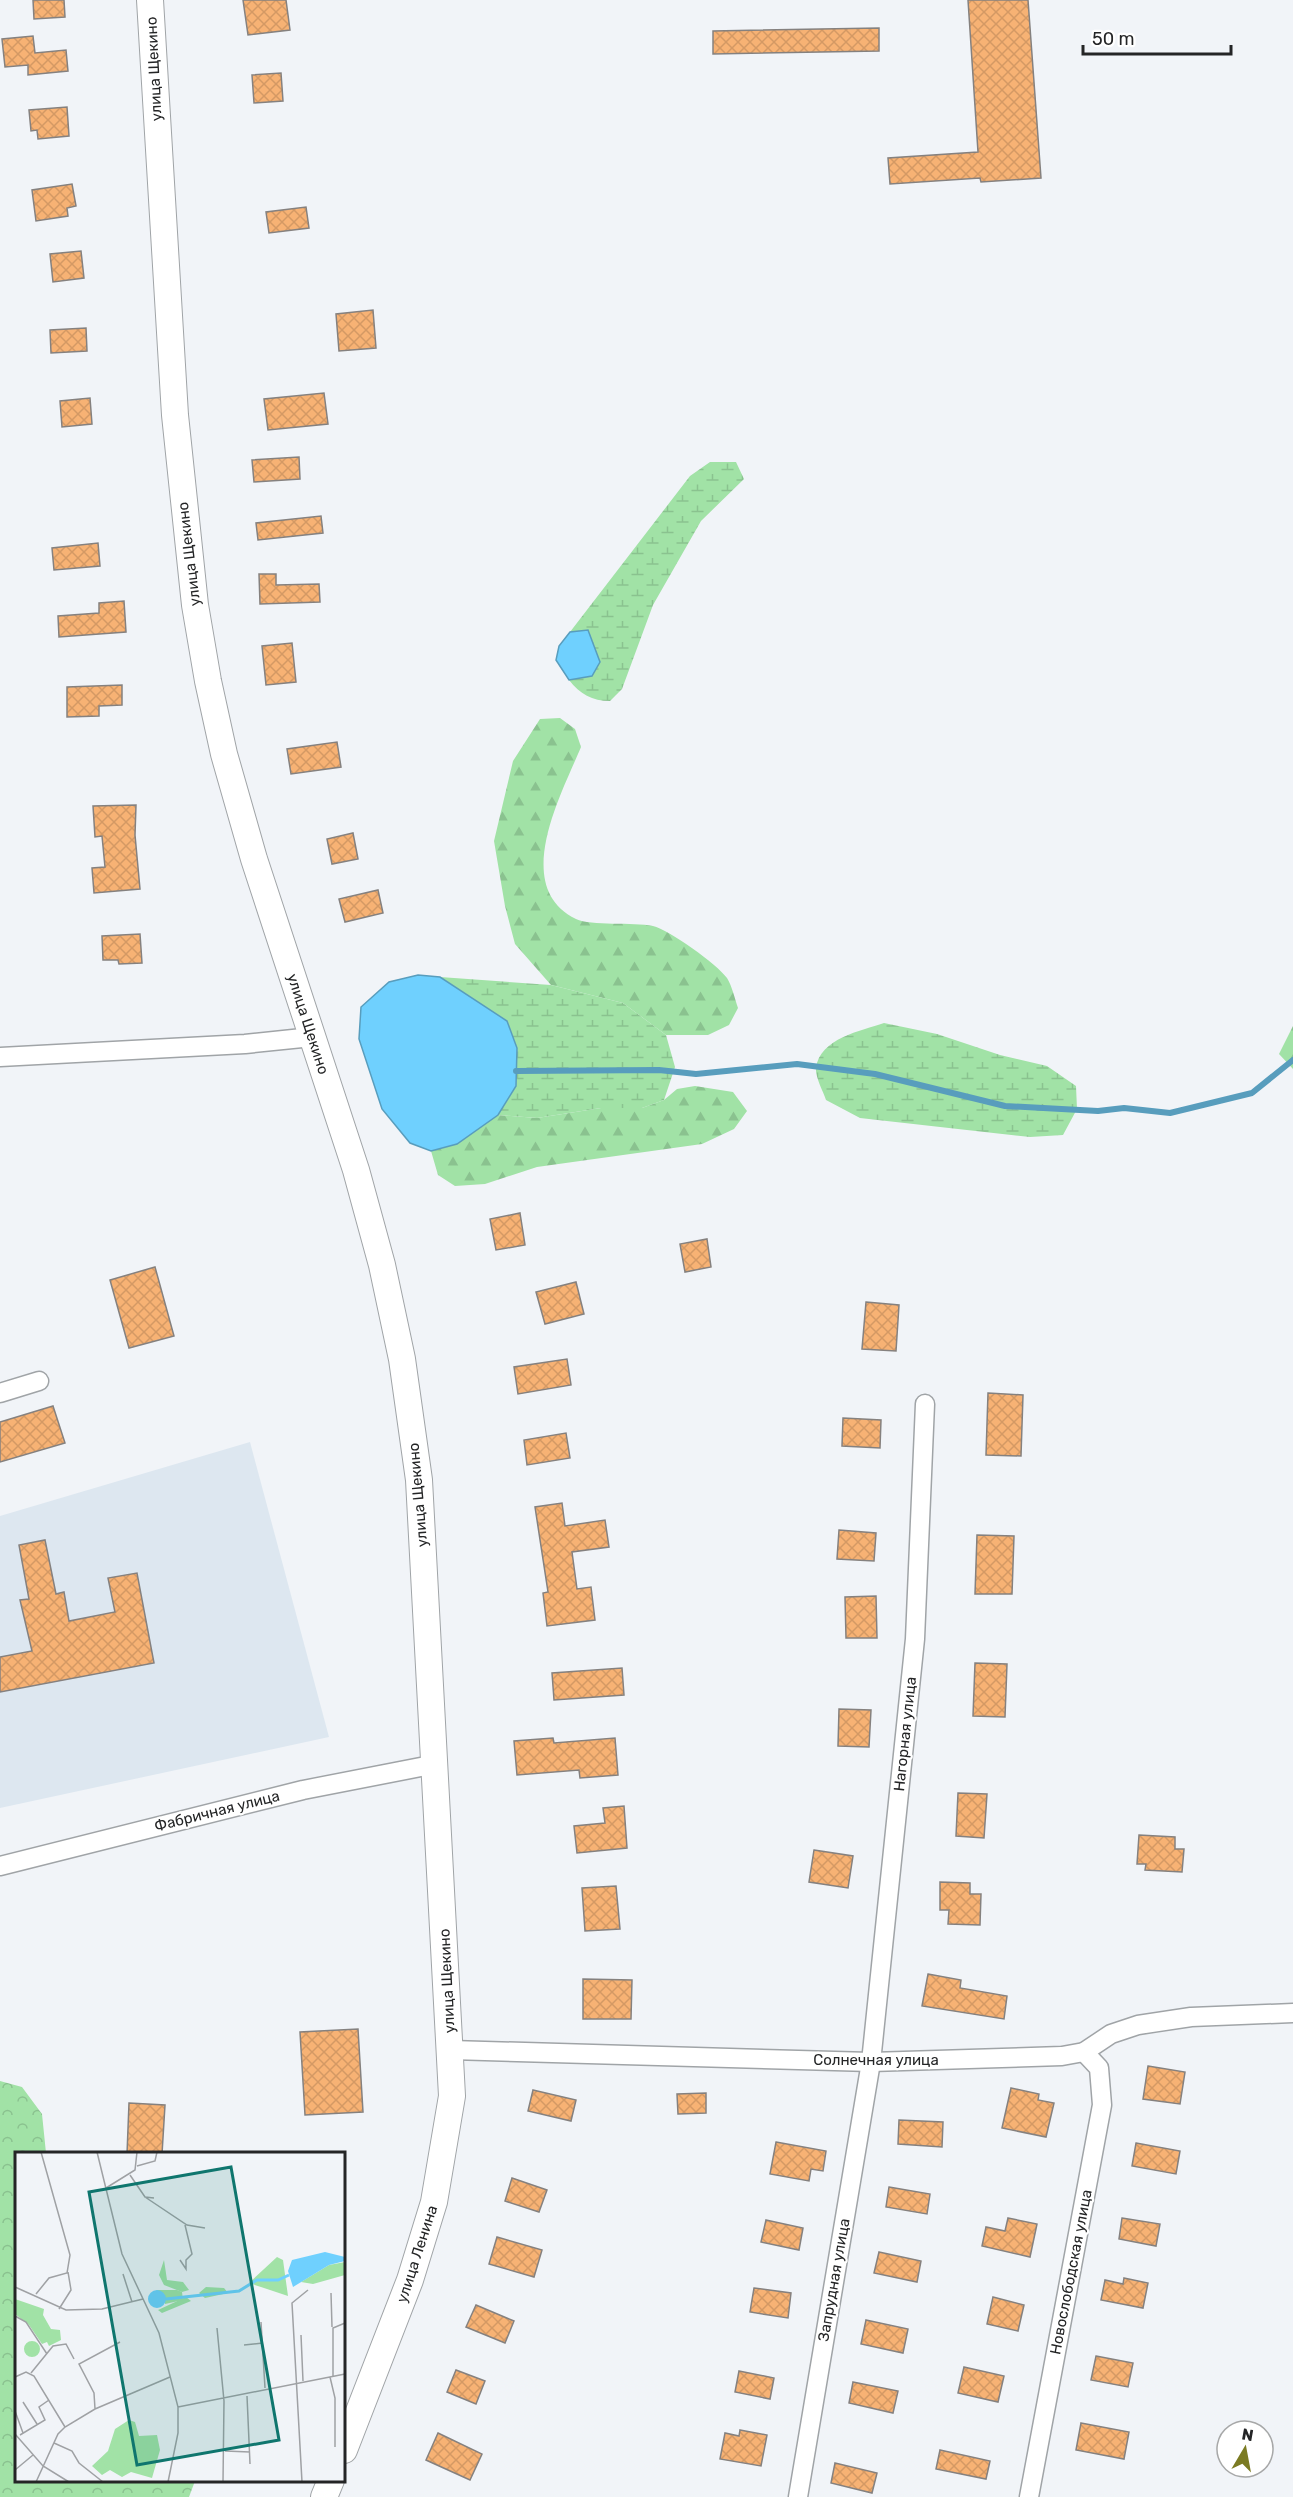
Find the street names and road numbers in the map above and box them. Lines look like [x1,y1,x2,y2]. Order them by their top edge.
street label: улица Щекино [142,16,166,122]
street label: улица Щекино [174,501,204,607]
street label: улица Щекино [283,971,333,1077]
street label: улица Щекино [404,1442,432,1548]
street label: Нагорная улица [890,1676,920,1792]
street label: Фабричная улица [152,1787,282,1835]
street label: улица Щекино [435,1928,459,2034]
street label: Солнечная улица [813,2051,939,2069]
street label: Новослободская улица [1046,2188,1096,2356]
street label: улица Ленина [393,2203,441,2305]
street label: Запрудная улица [814,2217,854,2343]

